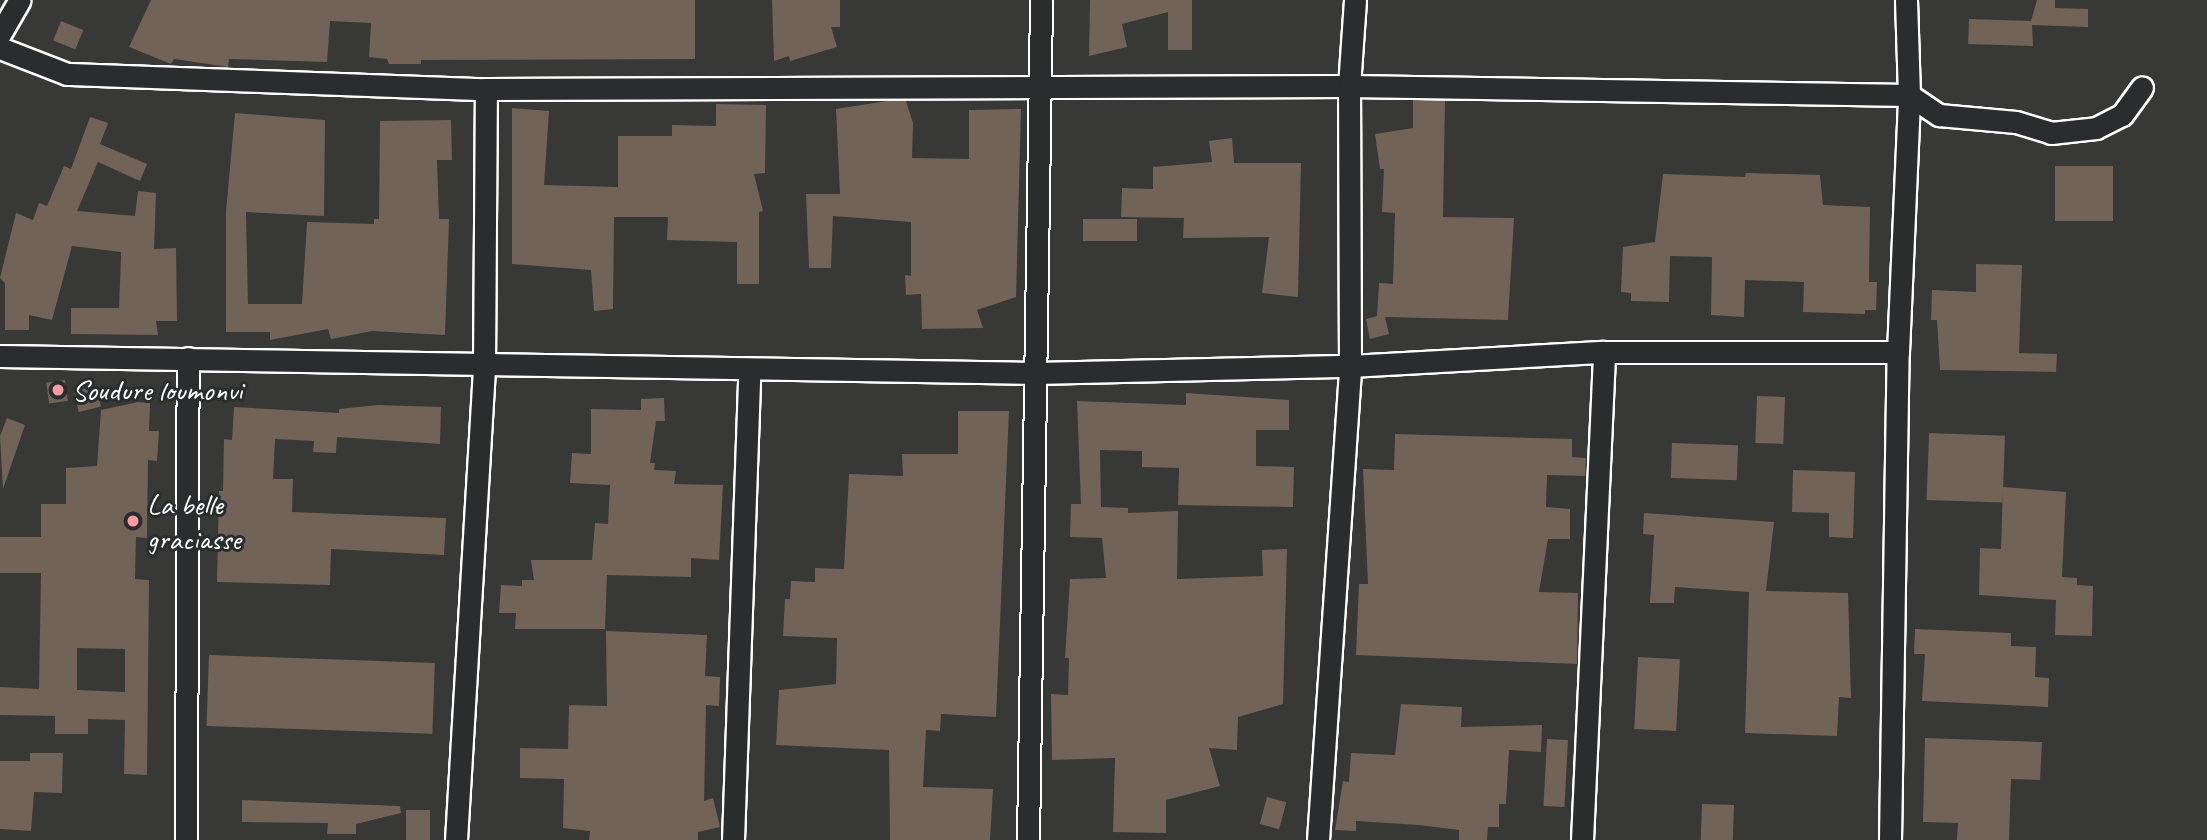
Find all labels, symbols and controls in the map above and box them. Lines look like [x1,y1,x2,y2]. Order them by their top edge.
place label: Soudure loumonvi [72,372,244,408]
marker: Soudure loumonvi [50,382,66,398]
place label: La belle graciasse [147,486,241,556]
marker: La belle graciasse [125,513,141,529]

